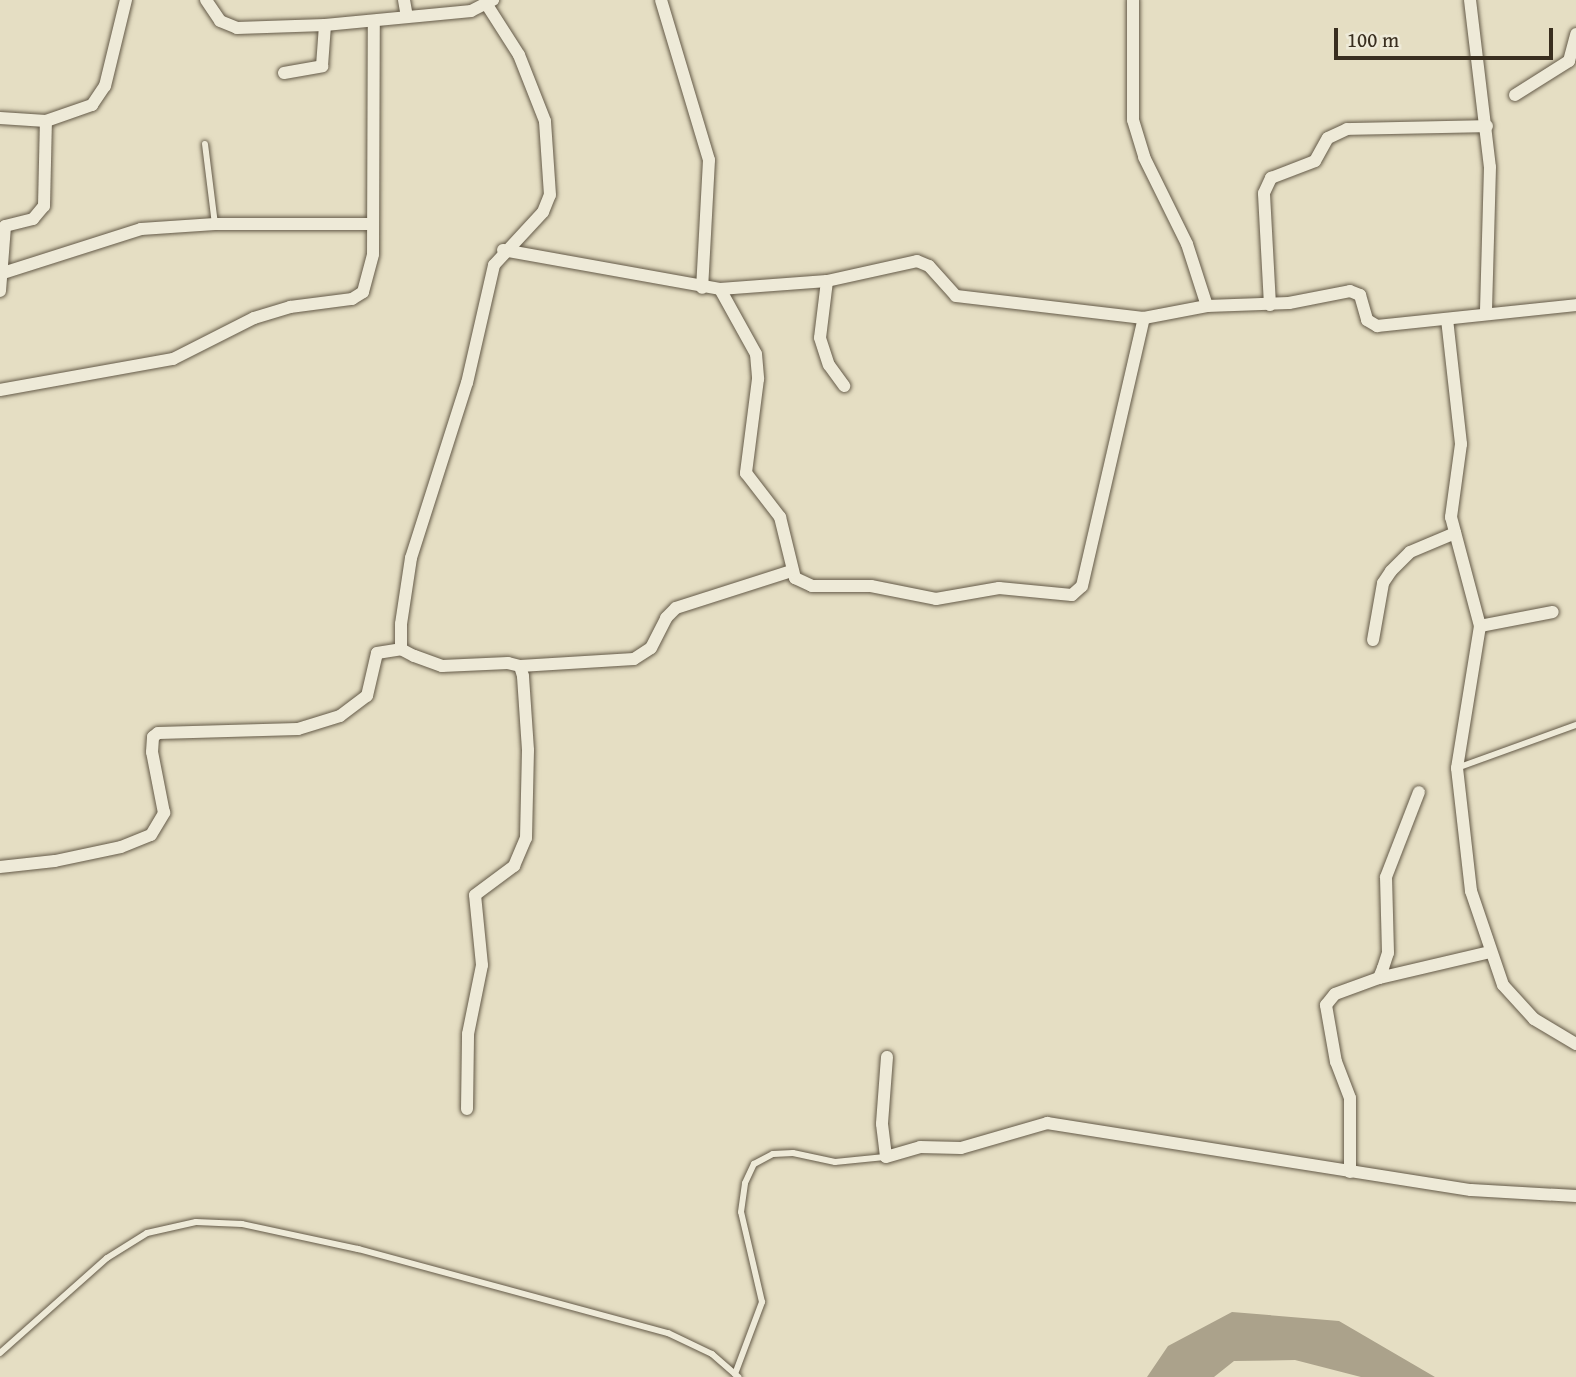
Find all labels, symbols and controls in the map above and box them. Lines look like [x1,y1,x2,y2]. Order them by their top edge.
scale bar [1338,14,1557,58]
text: 100 m [1347,24,1399,55]

